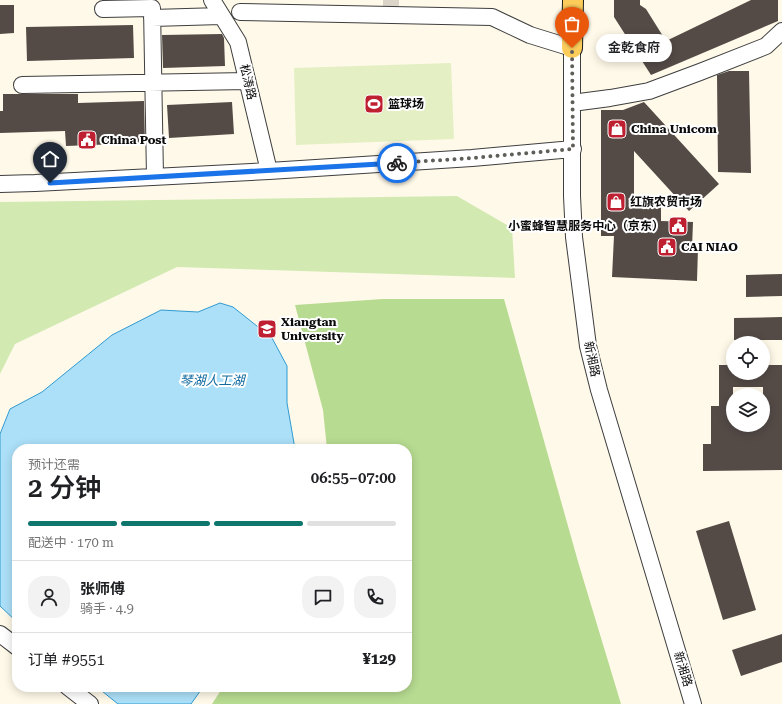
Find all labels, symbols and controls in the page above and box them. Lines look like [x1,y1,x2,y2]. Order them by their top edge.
pin [555,7.0,589,48]
icon: bag [561,13,583,35]
callout: 金乾食府 [596,34,672,62]
text: 金乾食府 [608,40,660,55]
street label: 松涛路 [237,63,259,101]
sports icon: 篮球场 [363,93,385,115]
place label: 篮球场 [388,97,424,111]
shop icon: China Unicom [606,118,628,140]
place label: China Unicom [631,122,717,136]
public building icon: China Post [76,129,98,151]
place label: China Post [101,133,167,147]
pin [33,142,67,183]
courier [377,143,417,183]
icon: home [39,148,61,170]
icon: bike [386,152,408,174]
shop icon: 红旗农贸市场 [605,191,627,213]
place label: 红旗农贸市场 [630,195,702,209]
public building icon: 小蜜蜂智慧服务中心（京东） [667,215,689,237]
place label: 小蜜蜂智慧服务中心（京东） [508,219,664,233]
public building icon: CAI NIAO [656,236,678,258]
place label: CAI NIAO [681,240,738,254]
place label: Xiangtan University [281,315,345,343]
school or university icon: Xiangtan University [256,318,278,340]
map controls [726,336,770,432]
button: locate [726,336,770,380]
street label: 新湘路 [581,340,603,378]
water label: 琴湖人工湖 [179,373,246,388]
button: layers [726,388,770,432]
text: 预计还需 [28,457,80,472]
text: 06:55–07:00 [311,469,396,487]
text: 2 分钟 [28,473,101,503]
text: 配送中 · 170 m [28,535,114,550]
button: person [28,576,70,618]
button: chat [302,576,344,618]
button: phone [354,576,396,618]
text: 张师傅 [80,580,125,598]
text: 骑手 · 4.9 [80,601,134,616]
text: ¥129 [362,650,396,668]
street label: 新湘路 [671,650,695,688]
text: 订单 #9551 [28,651,105,669]

